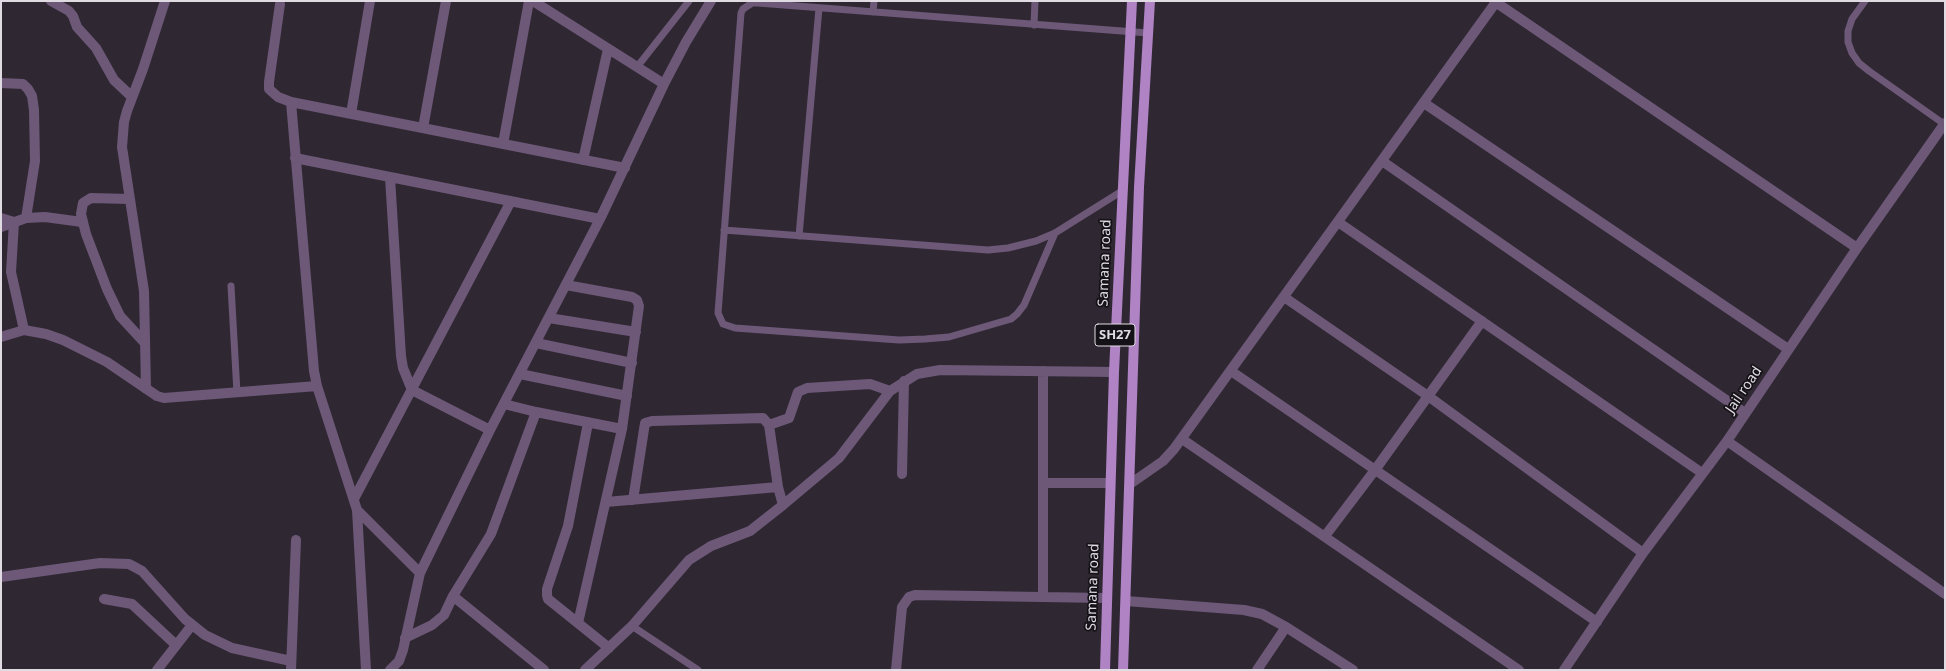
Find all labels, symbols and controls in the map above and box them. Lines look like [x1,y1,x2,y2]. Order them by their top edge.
street label: Samana road [1095,219,1115,307]
road number: SH27 [1095,324,1135,346]
street label: Jail road [1722,363,1766,417]
street label: Samana road [1083,543,1103,631]

